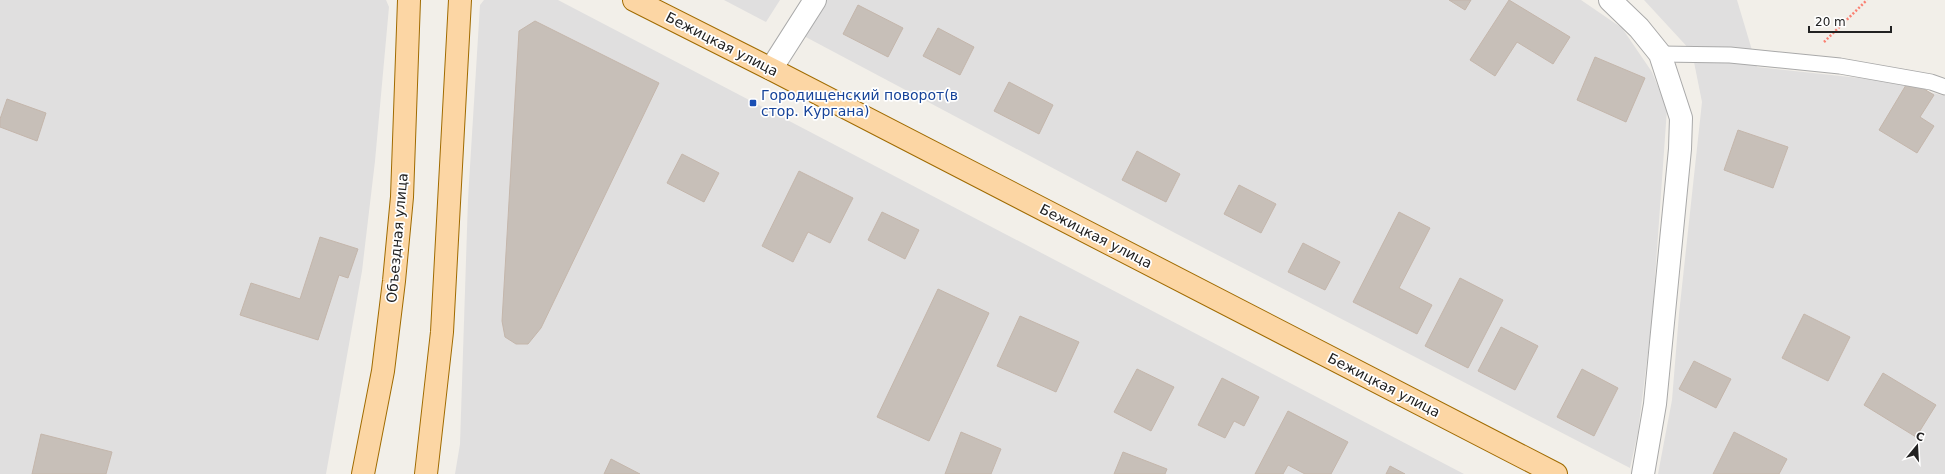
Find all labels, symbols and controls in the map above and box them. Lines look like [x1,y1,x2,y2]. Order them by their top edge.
scale bar [1809,8,1891,34]
street label: Бежицкая улица [663,9,781,79]
text: 20 m [1815,15,1846,29]
place label: Городищенский поворот(в стор. Кургана) [761,87,958,119]
marker: Городищенский поворот(в стор. Кургана) [748,98,758,108]
street label: Объездная улица [383,172,411,304]
street label: Бежицкая улица [1037,201,1155,271]
street label: Бежицкая улица [1325,350,1443,420]
north arrow [1897,426,1937,466]
text: С [1914,430,1926,444]

